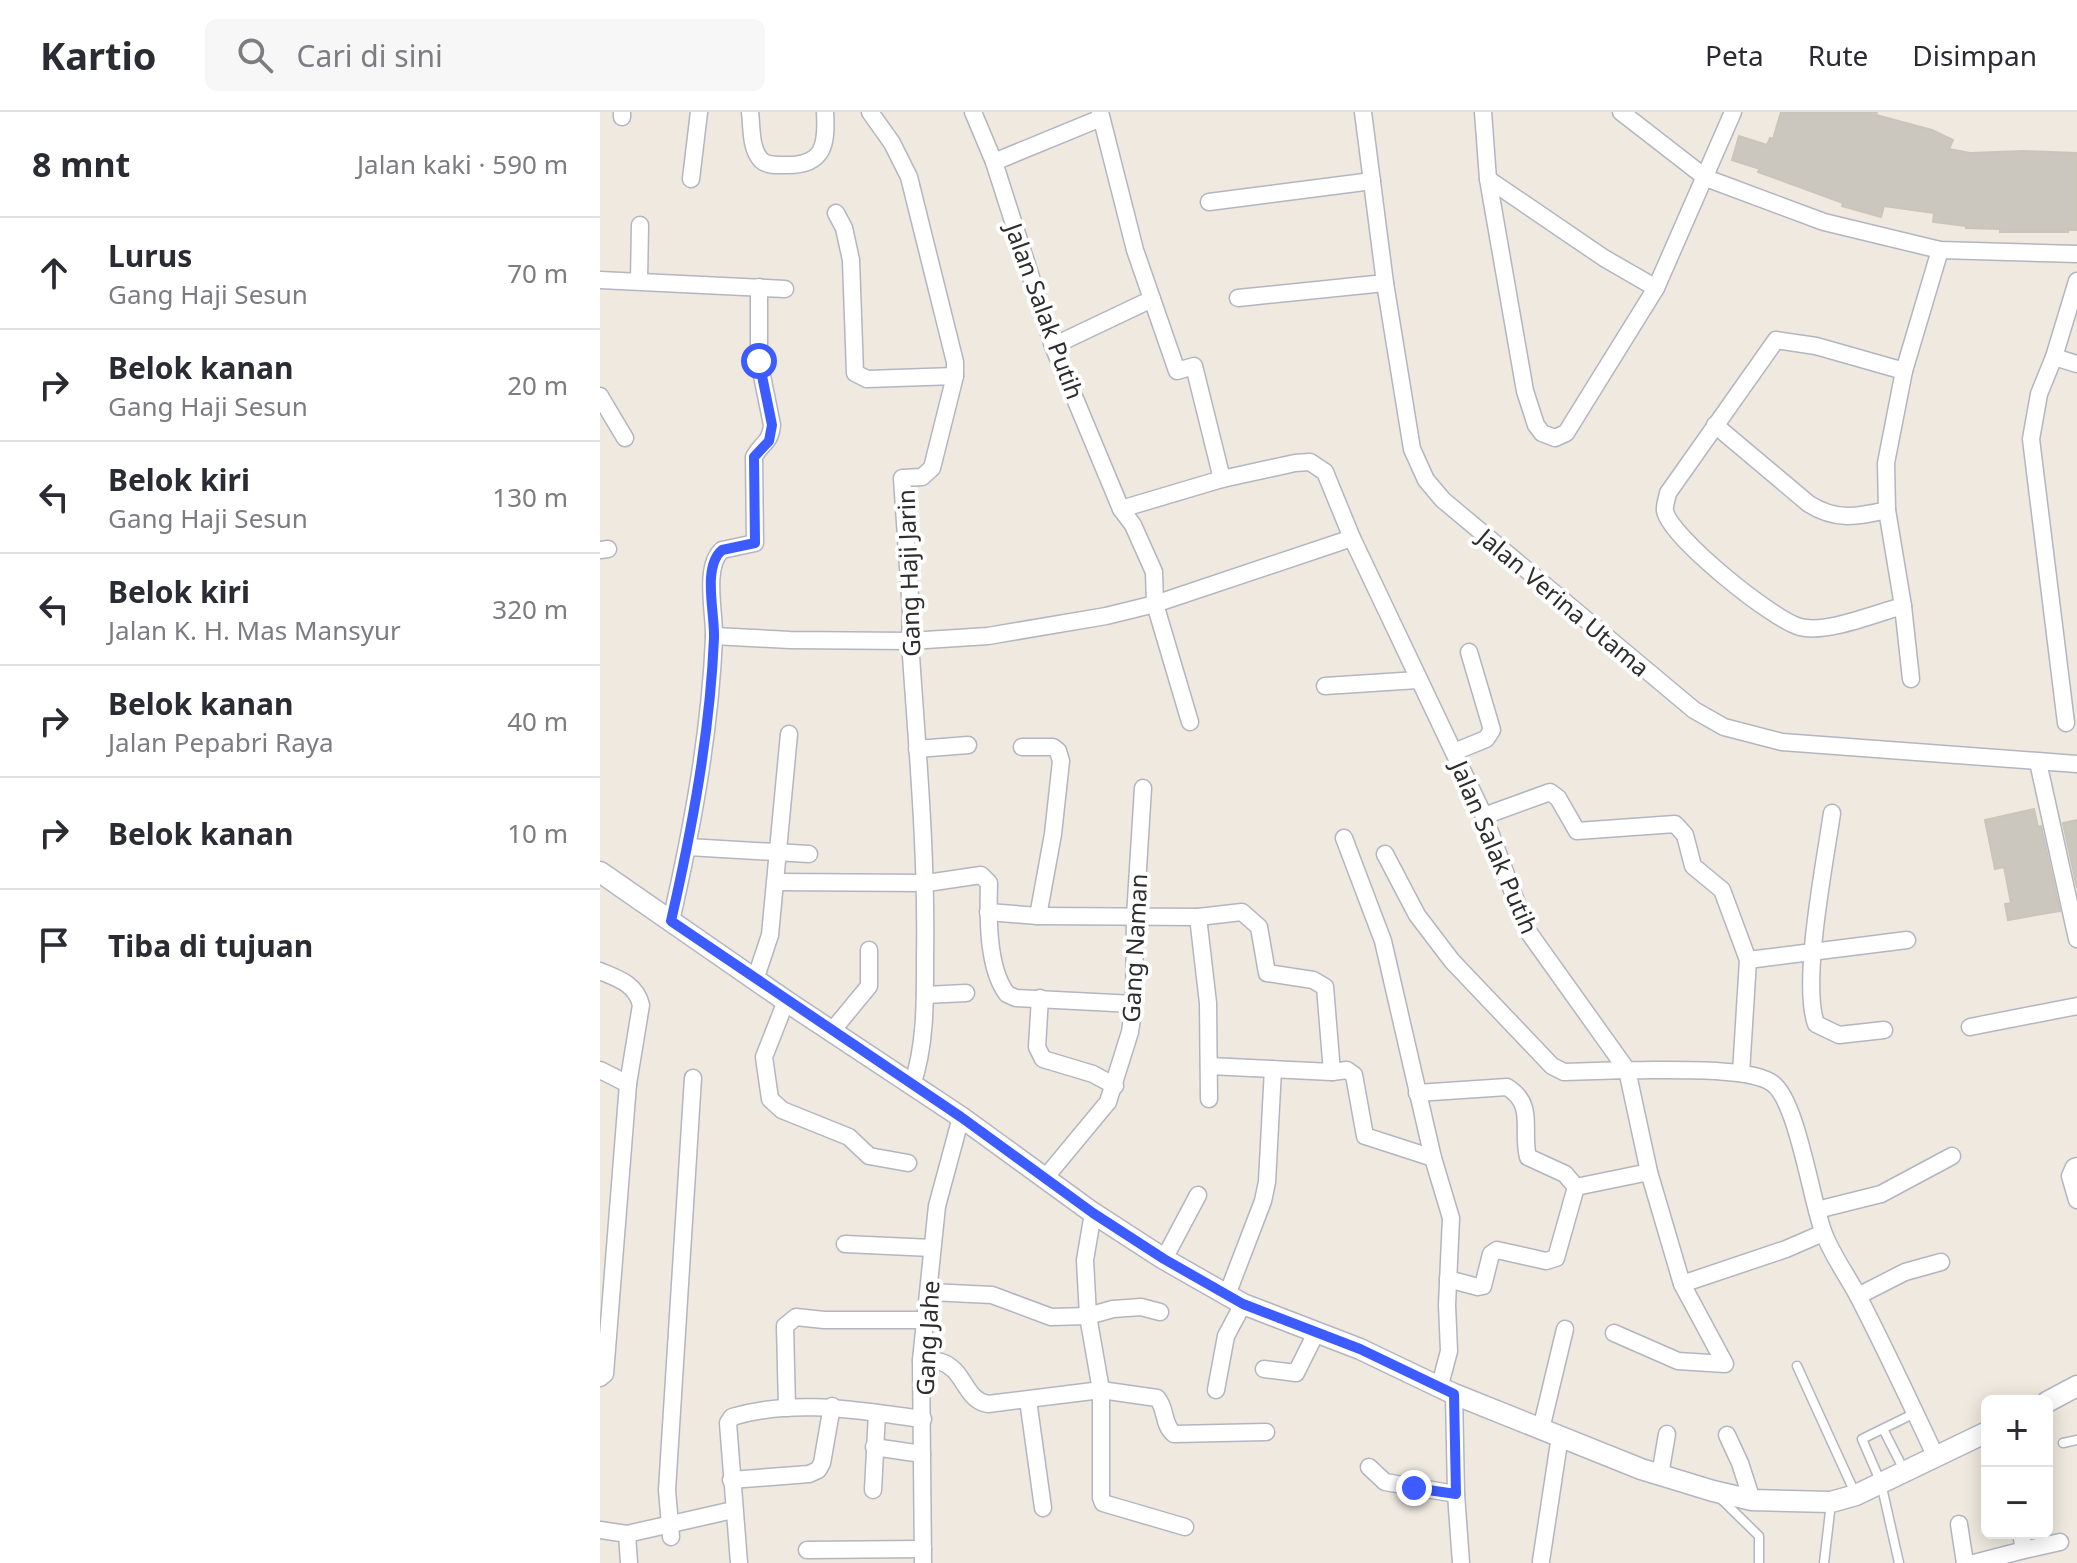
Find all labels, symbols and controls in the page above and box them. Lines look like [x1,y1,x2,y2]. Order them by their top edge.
search box [205,19,765,91]
text: Kartio [40,29,157,81]
icon: search [233,33,277,77]
text: Cari di sini [297,35,443,76]
text: Peta [1705,36,1764,74]
text: Rute [1808,36,1868,74]
text: Disimpan [1912,36,2037,74]
text: 8 mnt [32,141,130,187]
text: Jalan kaki · 590 m [357,146,568,182]
street label: Jalan Salak Putih [997,216,1092,404]
text: Lurus [108,235,192,276]
icon: ahead [32,251,76,295]
text: 70 m [507,255,568,291]
text: Gang Haji Sesun [108,276,308,312]
route start [741,343,777,379]
text: Belok kanan [108,347,294,388]
icon: right [32,363,76,407]
text: 20 m [507,367,568,403]
text: Gang Haji Sesun [108,388,308,424]
text: Belok kiri [108,459,250,500]
icon: left [32,475,76,519]
text: 130 m [492,479,568,515]
street label: Gang Haji Jarin [889,489,927,657]
text: Gang Haji Sesun [108,500,308,536]
street label: Jalan Verina Utama [1470,519,1657,684]
text: Belok kiri [108,571,250,612]
icon: left [32,587,76,631]
text: 320 m [492,591,568,627]
text: Jalan K. H. Mas Mansyur [108,612,401,648]
text: Belok kanan [108,683,294,724]
icon: right [32,699,76,743]
text: 40 m [507,703,568,739]
text: Jalan Pepabri Raya [108,724,334,760]
street label: Jalan Salak Putih [1443,754,1546,939]
icon: right [32,811,76,855]
text: Belok kanan [108,813,294,854]
text: 10 m [507,815,568,851]
street label: Gang Naman [1114,873,1154,1023]
icon: arrive [32,923,76,967]
text: Tiba di tujuan [108,925,313,966]
street label: Gang Jahe [908,1280,946,1396]
map controls [1981,1395,2053,1539]
button: + [1981,1395,2053,1467]
button: − [1981,1467,2053,1539]
route end [1396,1470,1432,1506]

